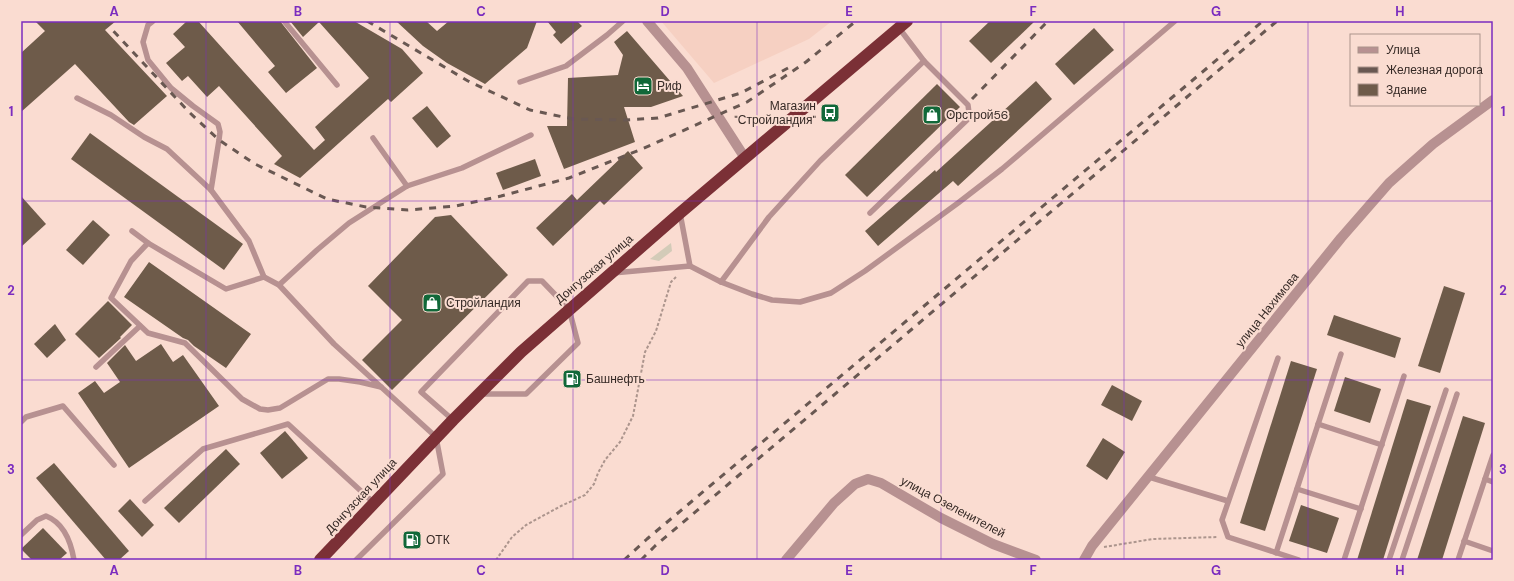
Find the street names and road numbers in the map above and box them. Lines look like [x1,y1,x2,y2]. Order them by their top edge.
street label: Донгузская улица [552,231,637,307]
street label: улица Нахимова [1232,269,1302,351]
street label: Донгузская улица [322,454,401,537]
street label: улица Озеленителей [898,473,1008,541]

